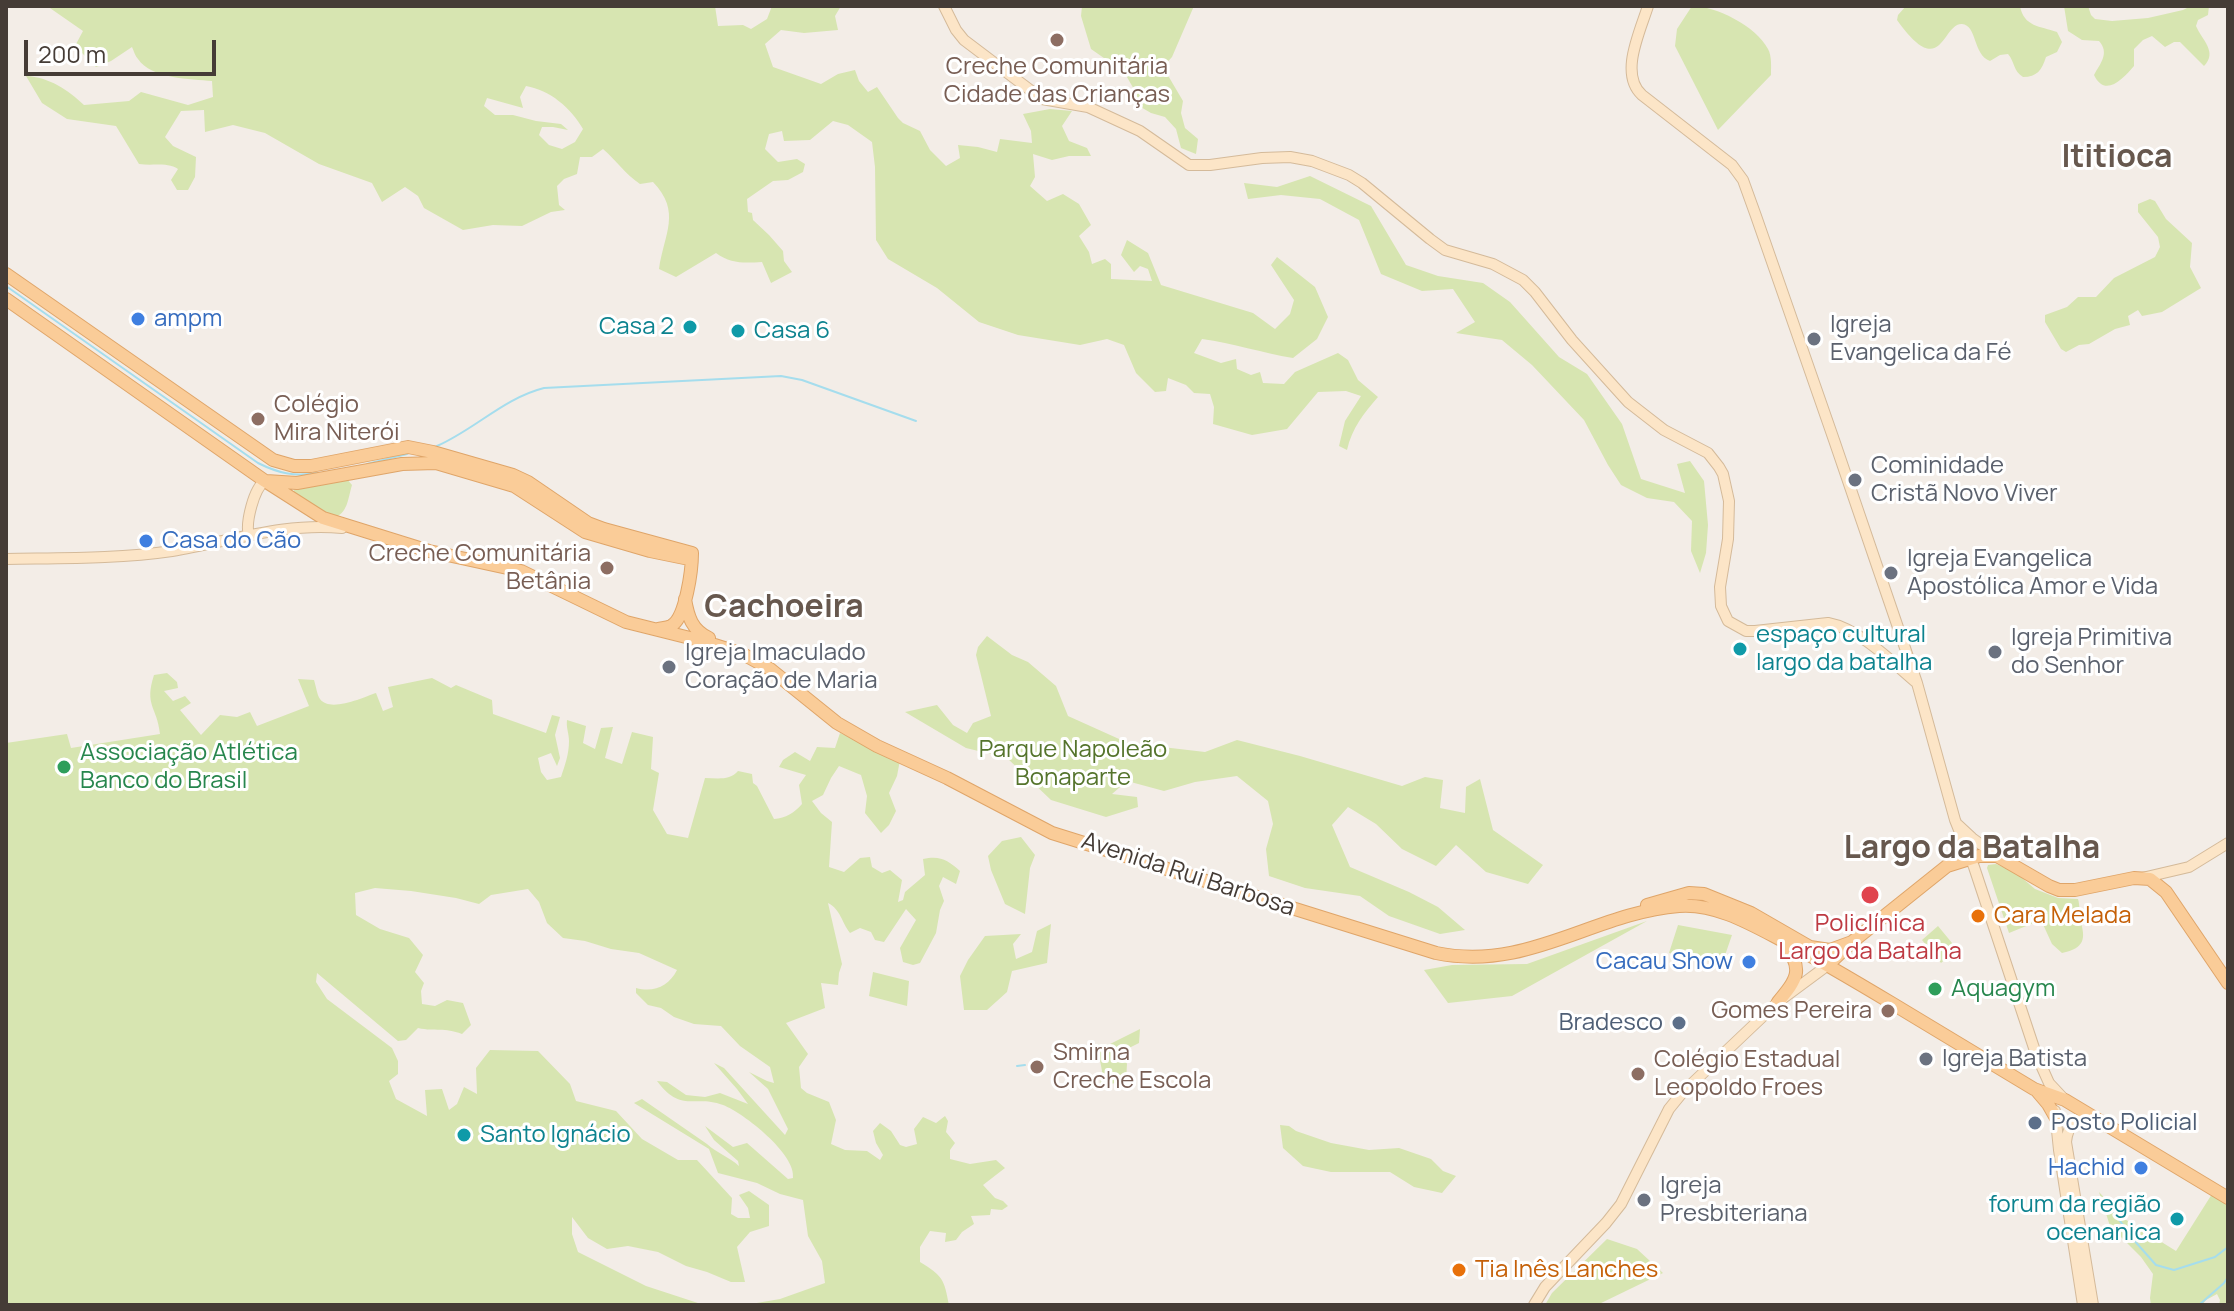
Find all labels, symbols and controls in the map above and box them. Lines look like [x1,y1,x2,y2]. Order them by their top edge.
scale bar [28,24,220,74]
marker: Creche Comunitária Cidade das Crianças [1048,31,1066,49]
text: 200 m [38,37,106,70]
place label: Creche Comunitária Cidade das Crianças [944,53,1170,109]
district label: Ititioca [2062,139,2172,177]
place label: ampm [154,305,222,333]
marker: ampm [129,310,147,328]
place label: Igreja Evangelica da Fé [1830,311,2012,367]
place label: Casa 2 [599,313,674,341]
place label: Casa 6 [754,317,830,345]
marker: Casa 2 [681,318,699,336]
marker: Casa 6 [729,322,747,340]
marker: Igreja Evangelica da Fé [1805,330,1823,348]
place label: Colégio Mira Niterói [274,391,399,447]
marker: Colégio Mira Niterói [249,410,267,428]
place label: Cominidade Cristã Novo Viver [1871,452,2058,508]
marker: Cominidade Cristã Novo Viver [1846,471,1864,489]
place label: Casa do Cão [162,527,301,555]
marker: Casa do Cão [137,532,155,550]
place label: Creche Comunitária Betânia [369,540,591,596]
place label: Igreja Evangelica Apostólica Amor e Vida [1907,545,2158,601]
marker: Creche Comunitária Betânia [598,559,616,577]
marker: Igreja Evangelica Apostólica Amor e Vida [1882,564,1900,582]
district label: Cachoeira [704,589,864,627]
place label: espaço cultural largo da batalha [1756,621,1932,677]
place label: Igreja Primitiva do Senhor [2011,624,2172,680]
place label: Igreja Imaculado Coração de Maria [685,639,878,695]
marker: espaço cultural largo da batalha [1731,640,1749,658]
marker: Igreja Primitiva do Senhor [1986,643,2004,661]
marker: Igreja Imaculado Coração de Maria [660,658,678,676]
park label: Parque Napoleão Bonaparte [979,736,1167,792]
place label: Associação Atlética Banco do Brasil [80,739,298,795]
marker: Associação Atlética Banco do Brasil [55,758,73,776]
street label: Avenida Rui Barbosa [1078,827,1298,923]
district label: Largo da Batalha [1844,830,2100,868]
marker: Policlínica Largo da Batalha [1859,884,1881,906]
place label: Cara Melada [1994,902,2131,930]
marker: Cara Melada [1969,907,1987,925]
place label: Policlínica Largo da Batalha [1778,910,1962,966]
place label: Cacau Show [1596,948,1733,976]
marker: Cacau Show [1740,953,1758,971]
place label: Aquagym [1951,975,2055,1003]
marker: Aquagym [1926,980,1944,998]
place label: Gomes Pereira [1711,997,1872,1025]
marker: Gomes Pereira [1879,1002,1897,1020]
place label: Bradesco [1559,1009,1663,1037]
marker: Bradesco [1670,1014,1688,1032]
place label: Smirna Creche Escola [1053,1039,1211,1095]
place label: Igreja Batista [1942,1045,2087,1073]
place label: Colégio Estadual Leopoldo Froes [1654,1046,1840,1102]
marker: Igreja Batista [1917,1050,1935,1068]
marker: Smirna Creche Escola [1028,1058,1046,1076]
marker: Colégio Estadual Leopoldo Froes [1629,1065,1647,1083]
place label: Posto Policial [2051,1109,2198,1137]
marker: Posto Policial [2026,1114,2044,1132]
place label: Santo Ignácio [480,1121,631,1149]
marker: Santo Ignácio [455,1126,473,1144]
place label: Hachid [2048,1154,2125,1182]
marker: Hachid [2132,1159,2150,1177]
place label: Igreja Presbiteriana [1660,1172,1808,1228]
marker: Igreja Presbiteriana [1635,1191,1653,1209]
place label: forum da região ocenanica [1989,1191,2161,1247]
marker: forum da região ocenanica [2168,1210,2186,1228]
place label: Tia Inês Lanches [1475,1256,1658,1284]
marker: Tia Inês Lanches [1450,1261,1468,1279]

